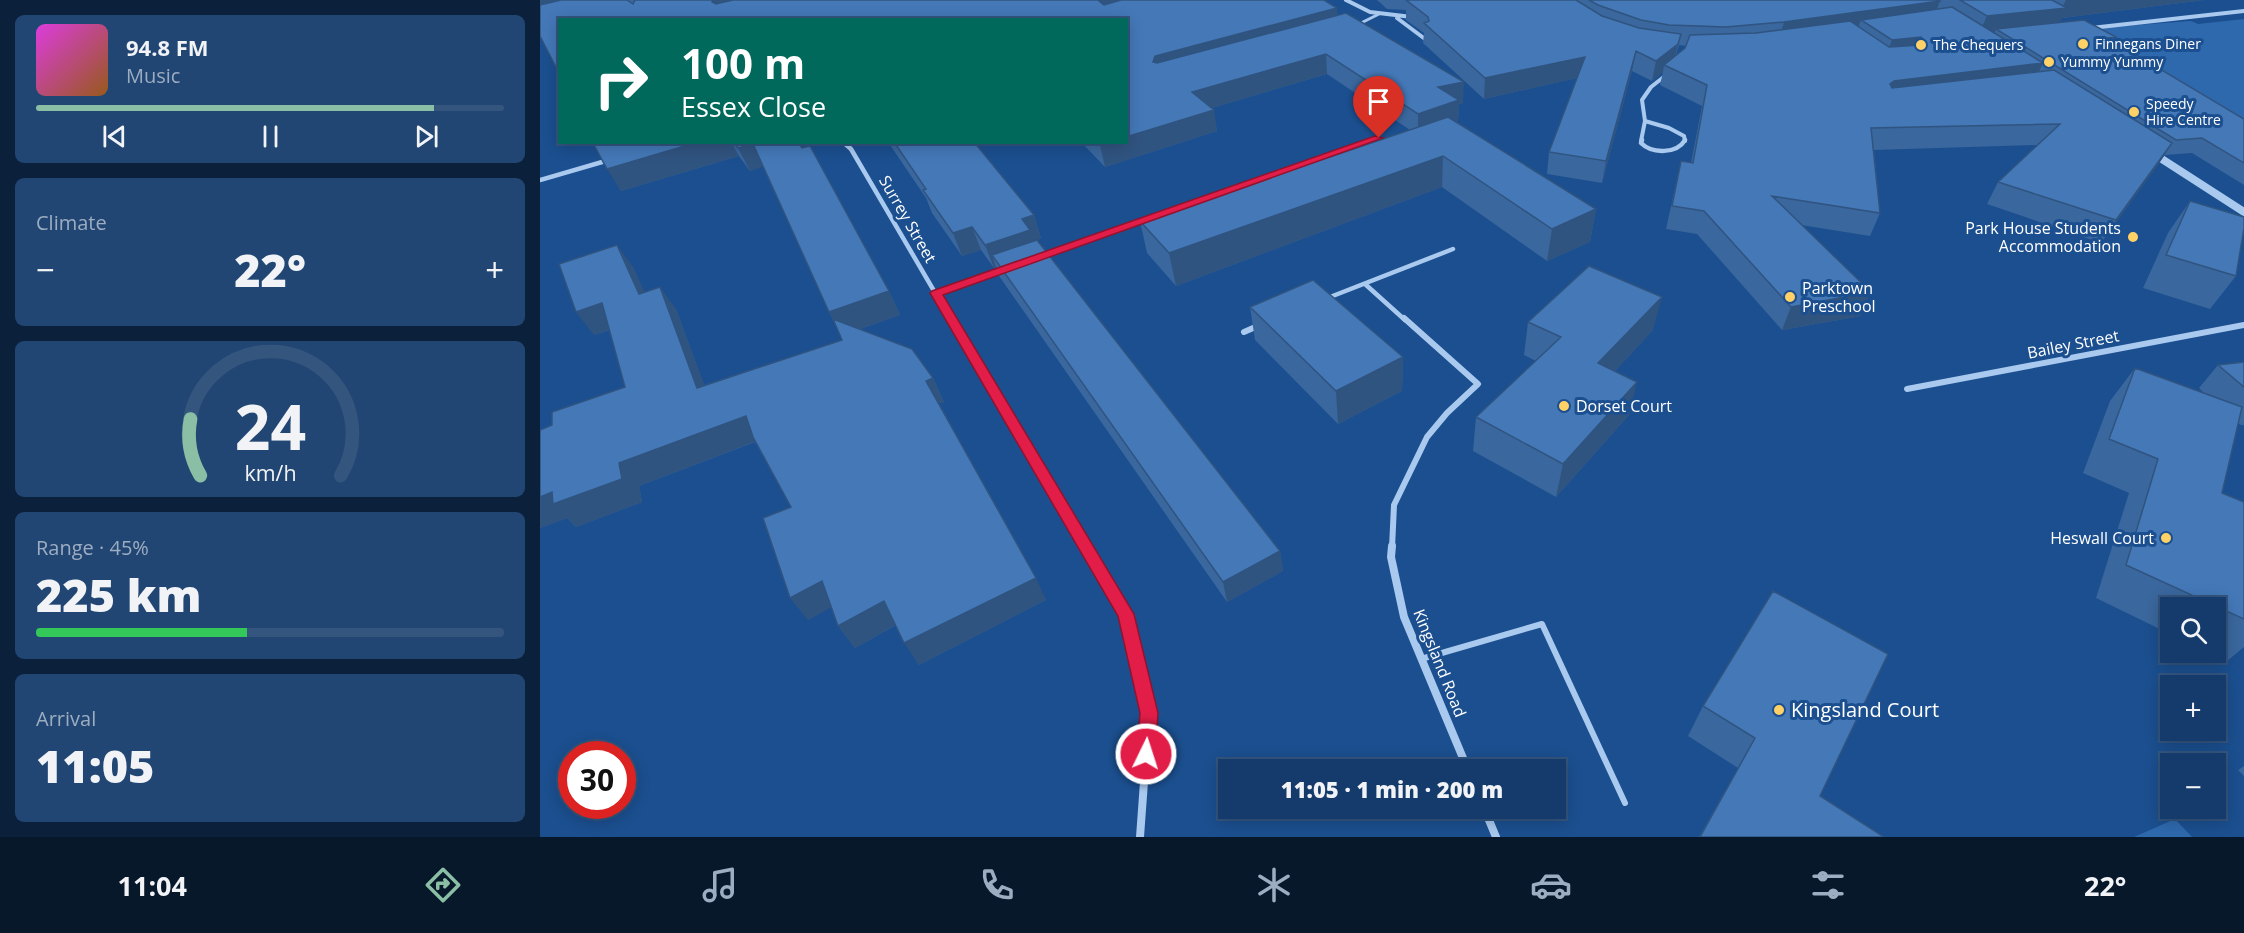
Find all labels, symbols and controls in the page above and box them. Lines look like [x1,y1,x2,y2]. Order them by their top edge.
text: 94.8 FM [126,32,209,62]
text: 100 m [681,34,805,91]
place label: Finnegans Diner [2095,34,2201,53]
place label: The Chequers [1933,35,2024,54]
marker: Finnegans Diner [2076,37,2090,51]
marker: The Chequers [1914,38,1928,52]
icon: right [582,42,660,120]
place label: Yummy Yummy [2061,52,2164,71]
marker: Yummy Yummy [2042,55,2056,69]
text: Music [126,62,180,89]
pin [1353,76,1404,138]
icon: arrive [1362,85,1395,118]
text: Essex Close [681,88,826,125]
place label: Speedy Hire Centre [2146,94,2221,129]
marker: Speedy Hire Centre [2127,105,2141,119]
icon: previous [98,120,131,153]
icon: pause [254,120,287,153]
icon: next [410,120,443,153]
street label: Surrey Street [874,171,942,267]
text: Climate [36,209,107,236]
place label: Park House Students Accommodation [1965,217,2121,257]
marker: Park House Students Accommodation [2126,230,2140,244]
text: 22° [234,239,306,300]
text: − [36,247,55,292]
text: + [485,247,504,292]
place label: Parktown Preschool [1802,277,1876,317]
marker: Parktown Preschool [1783,290,1797,304]
street label: Bailey Street [2025,324,2121,364]
text: 24 [234,383,306,468]
place label: Dorset Court [1576,395,1672,417]
marker: Dorset Court [1557,399,1571,413]
text: km/h [244,458,296,487]
place label: Heswall Court [2050,527,2154,549]
marker: Heswall Court [2159,531,2173,545]
text: Range · 45% [36,534,149,561]
text: 225 km [36,564,201,625]
map controls [2160,597,2226,819]
button: search [2160,597,2226,663]
street label: Kingsland Road [1408,606,1472,720]
button: + [2160,675,2226,741]
place label: Kingsland Court [1791,696,1939,723]
marker: Kingsland Court [1772,703,1786,717]
text: Arrival [36,705,96,732]
position arrow [1114,722,1178,786]
text: 11:05 [36,735,154,796]
speed limit sign: 30 [558,741,636,819]
button: − [2160,753,2226,819]
text: 11:05 · 1 min · 200 m [1281,774,1503,804]
icon: directions [422,864,464,906]
icon: music [699,864,741,906]
icon: phone [976,864,1018,906]
icon: climate [1253,864,1295,906]
icon: car [1530,864,1572,906]
icon: filters [1807,864,1849,906]
text: 11:04 [118,867,187,904]
text: 22° [2084,867,2126,904]

